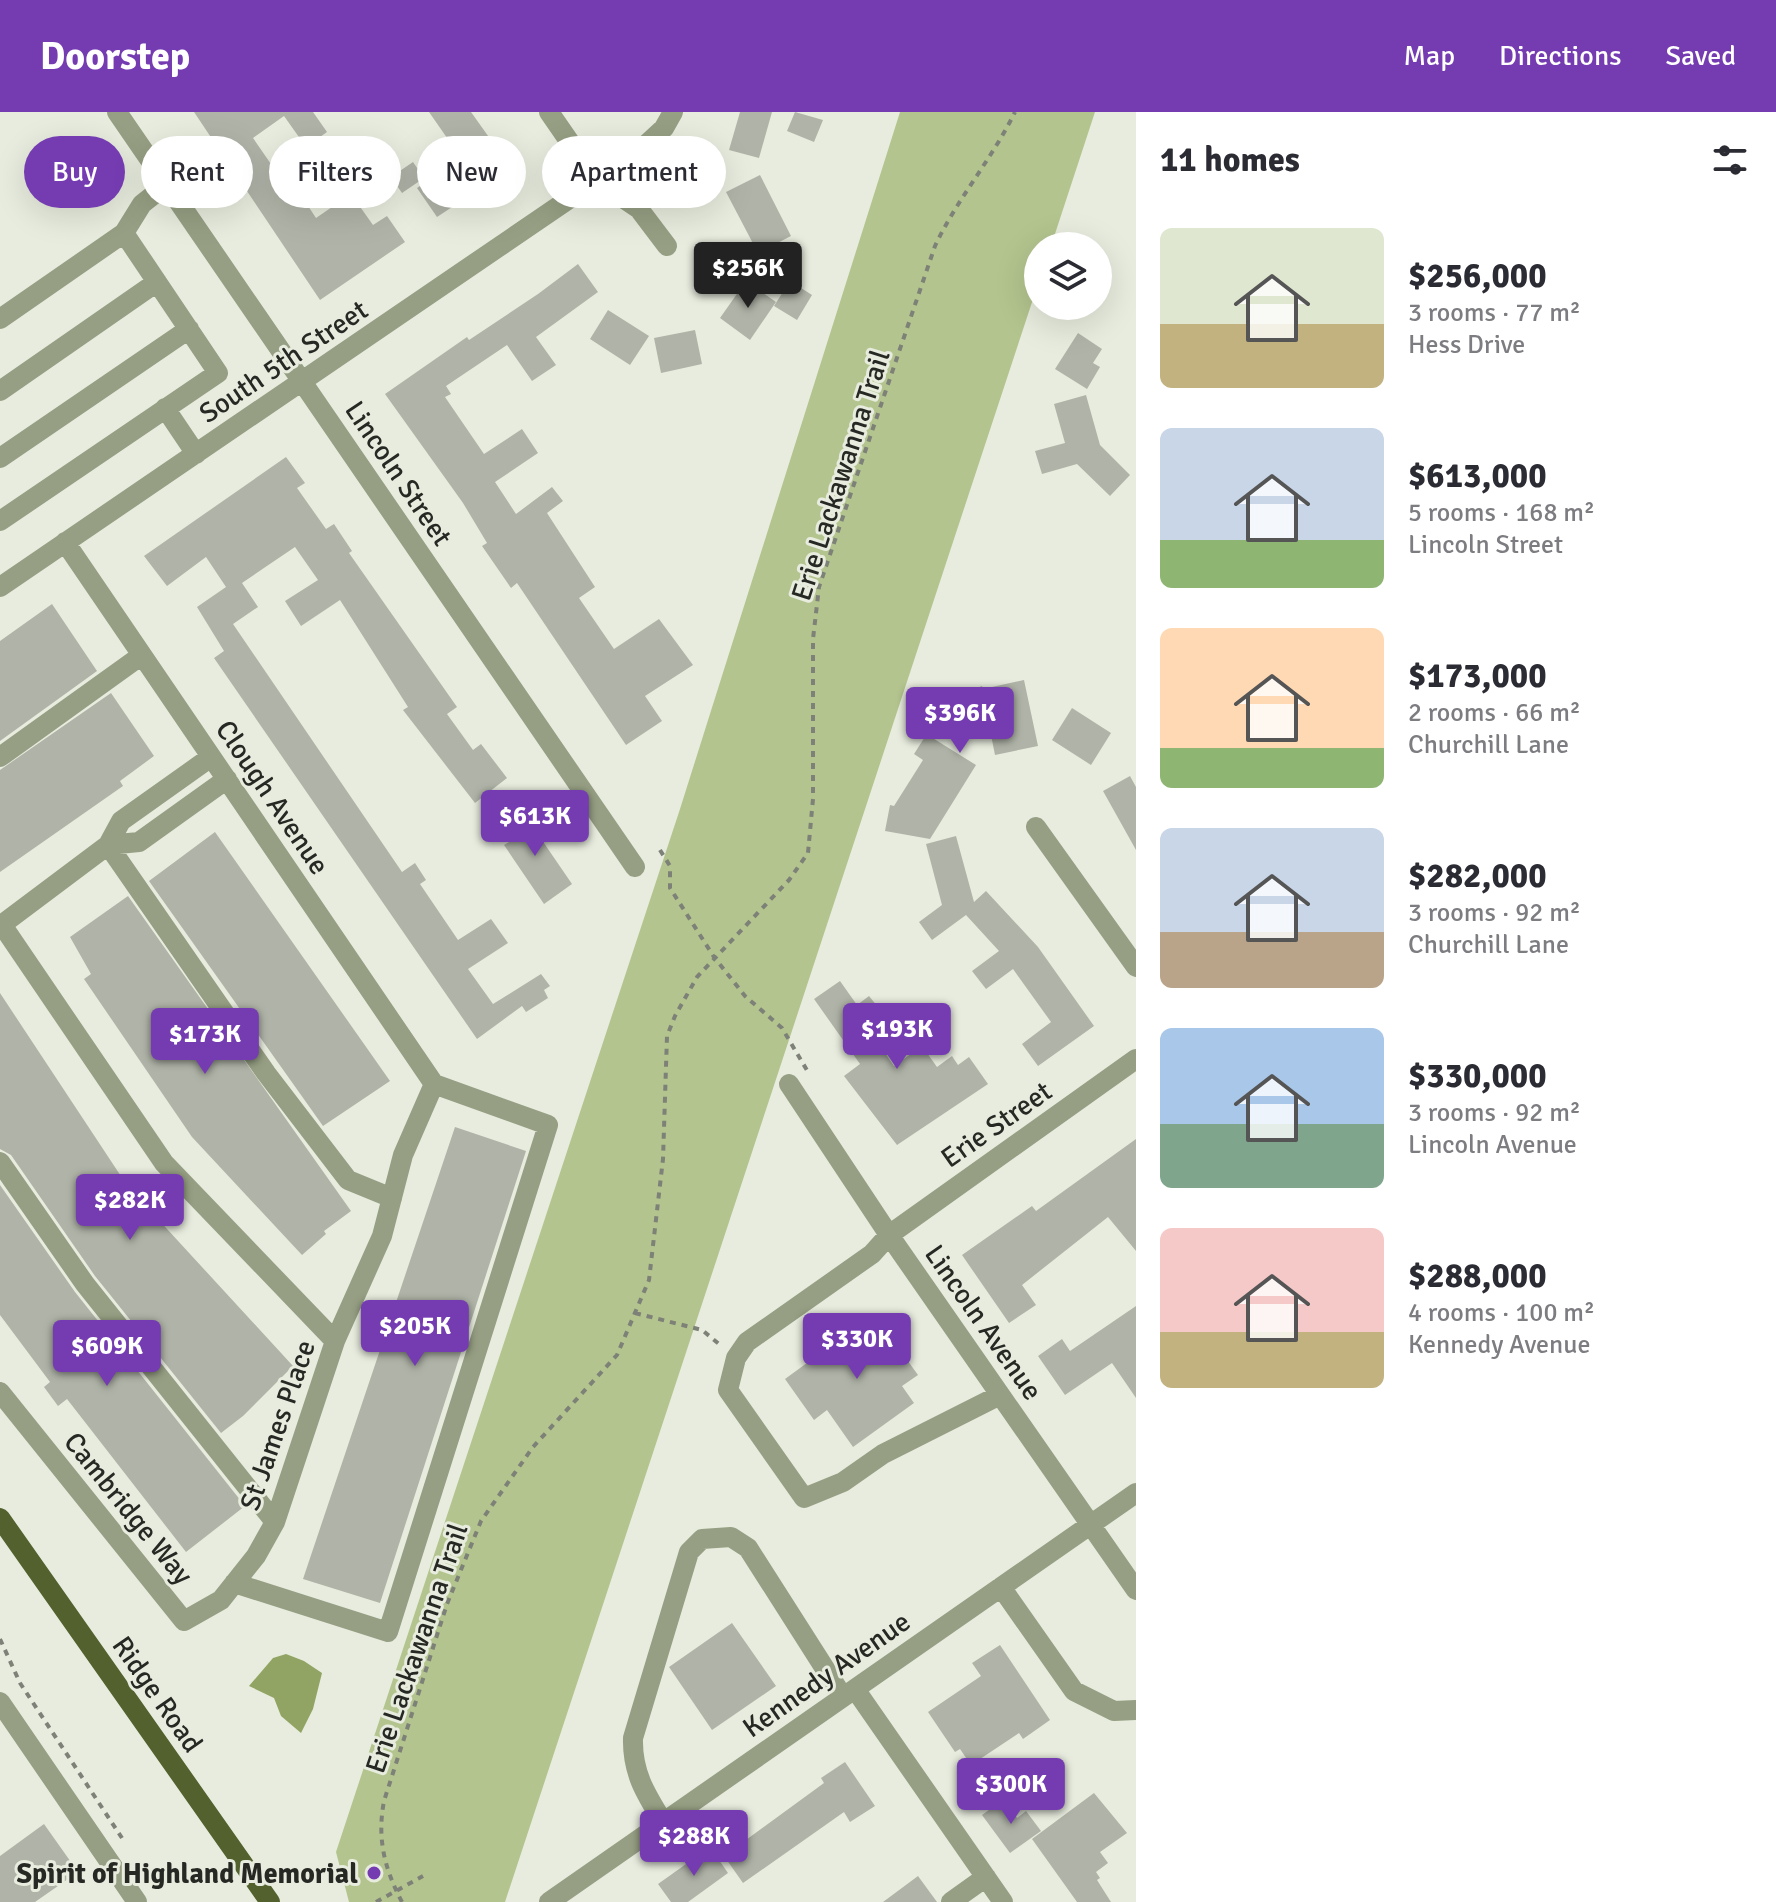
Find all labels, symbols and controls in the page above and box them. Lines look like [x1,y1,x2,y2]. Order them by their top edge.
text: Doorstep [40,33,190,80]
text: Map [1403,39,1455,73]
text: Directions [1499,39,1621,73]
text: Saved [1665,39,1736,73]
chip: Buy [24,136,125,208]
chip: Rent [141,136,253,208]
chip: Filters [269,136,401,208]
chip: New [417,136,526,208]
chip: Apartment [542,136,726,208]
icon: filters [1708,138,1752,182]
text: 11 homes [1160,139,1300,181]
map controls [1024,232,1112,320]
button: layers [1024,232,1112,320]
pin: $256K [692,242,804,310]
text: $256K [712,252,784,284]
text: $256,000 [1408,255,1547,297]
icon: home [1224,260,1320,356]
street label: South 5th Street [193,293,374,431]
text: 3 rooms · 77 m² [1408,297,1581,329]
text: Hess Drive [1408,329,1525,361]
street label: Erie Lackawanna Trail [784,346,898,605]
street label: Lincoln Street [337,395,459,553]
text: $613,000 [1408,455,1547,497]
icon: home [1224,460,1320,556]
text: 5 rooms · 168 m² [1408,497,1595,529]
text: Lincoln Street [1408,529,1563,561]
text: $173,000 [1408,655,1547,697]
icon: home [1224,660,1320,756]
pin: $396K [904,687,1016,755]
text: $396K [924,697,996,729]
text: 2 rooms · 66 m² [1408,697,1581,729]
street label: Clough Avenue [208,714,336,881]
text: Churchill Lane [1408,729,1569,761]
pin: $613K [479,790,591,858]
text: $613K [499,800,571,832]
text: $282,000 [1408,855,1547,897]
icon: home [1224,860,1320,956]
text: 3 rooms · 92 m² [1408,897,1581,929]
text: Churchill Lane [1408,929,1569,961]
pin: $193K [841,1003,953,1071]
pin: $173K [149,1008,261,1076]
text: $193K [861,1013,933,1045]
text: $173K [169,1018,241,1050]
text: $330,000 [1408,1055,1547,1097]
icon: home [1224,1060,1320,1156]
street label: Erie Street [935,1074,1059,1175]
text: 3 rooms · 92 m² [1408,1097,1581,1129]
text: Lincoln Avenue [1408,1129,1577,1161]
pin: $282K [74,1174,186,1242]
text: $282K [94,1184,166,1216]
street label: Lincoln Avenue [917,1238,1049,1407]
text: $288,000 [1408,1255,1547,1297]
icon: home [1224,1260,1320,1356]
text: 4 rooms · 100 m² [1408,1297,1595,1329]
pin: $205K [359,1300,471,1368]
text: $205K [379,1310,451,1342]
pin: $330K [801,1313,913,1381]
pin: $609K [51,1320,163,1388]
text: $330K [821,1323,893,1355]
text: Kennedy Avenue [1408,1329,1590,1361]
text: $609K [71,1330,143,1362]
street label: St James Place [233,1336,323,1515]
street label: Cambridge Way [57,1426,200,1592]
street label: Erie Lackawanna Trail [358,1519,476,1778]
street label: Kennedy Avenue [736,1605,917,1745]
street label: Ridge Road [105,1630,210,1759]
pin: $300K [955,1758,1067,1826]
text: $300K [975,1768,1047,1800]
pin: $288K [638,1810,750,1878]
text: $288K [658,1820,730,1852]
place label: Spirit of Highland Memorial [16,1857,358,1891]
marker: Spirit of Highland Memorial [365,1864,383,1882]

